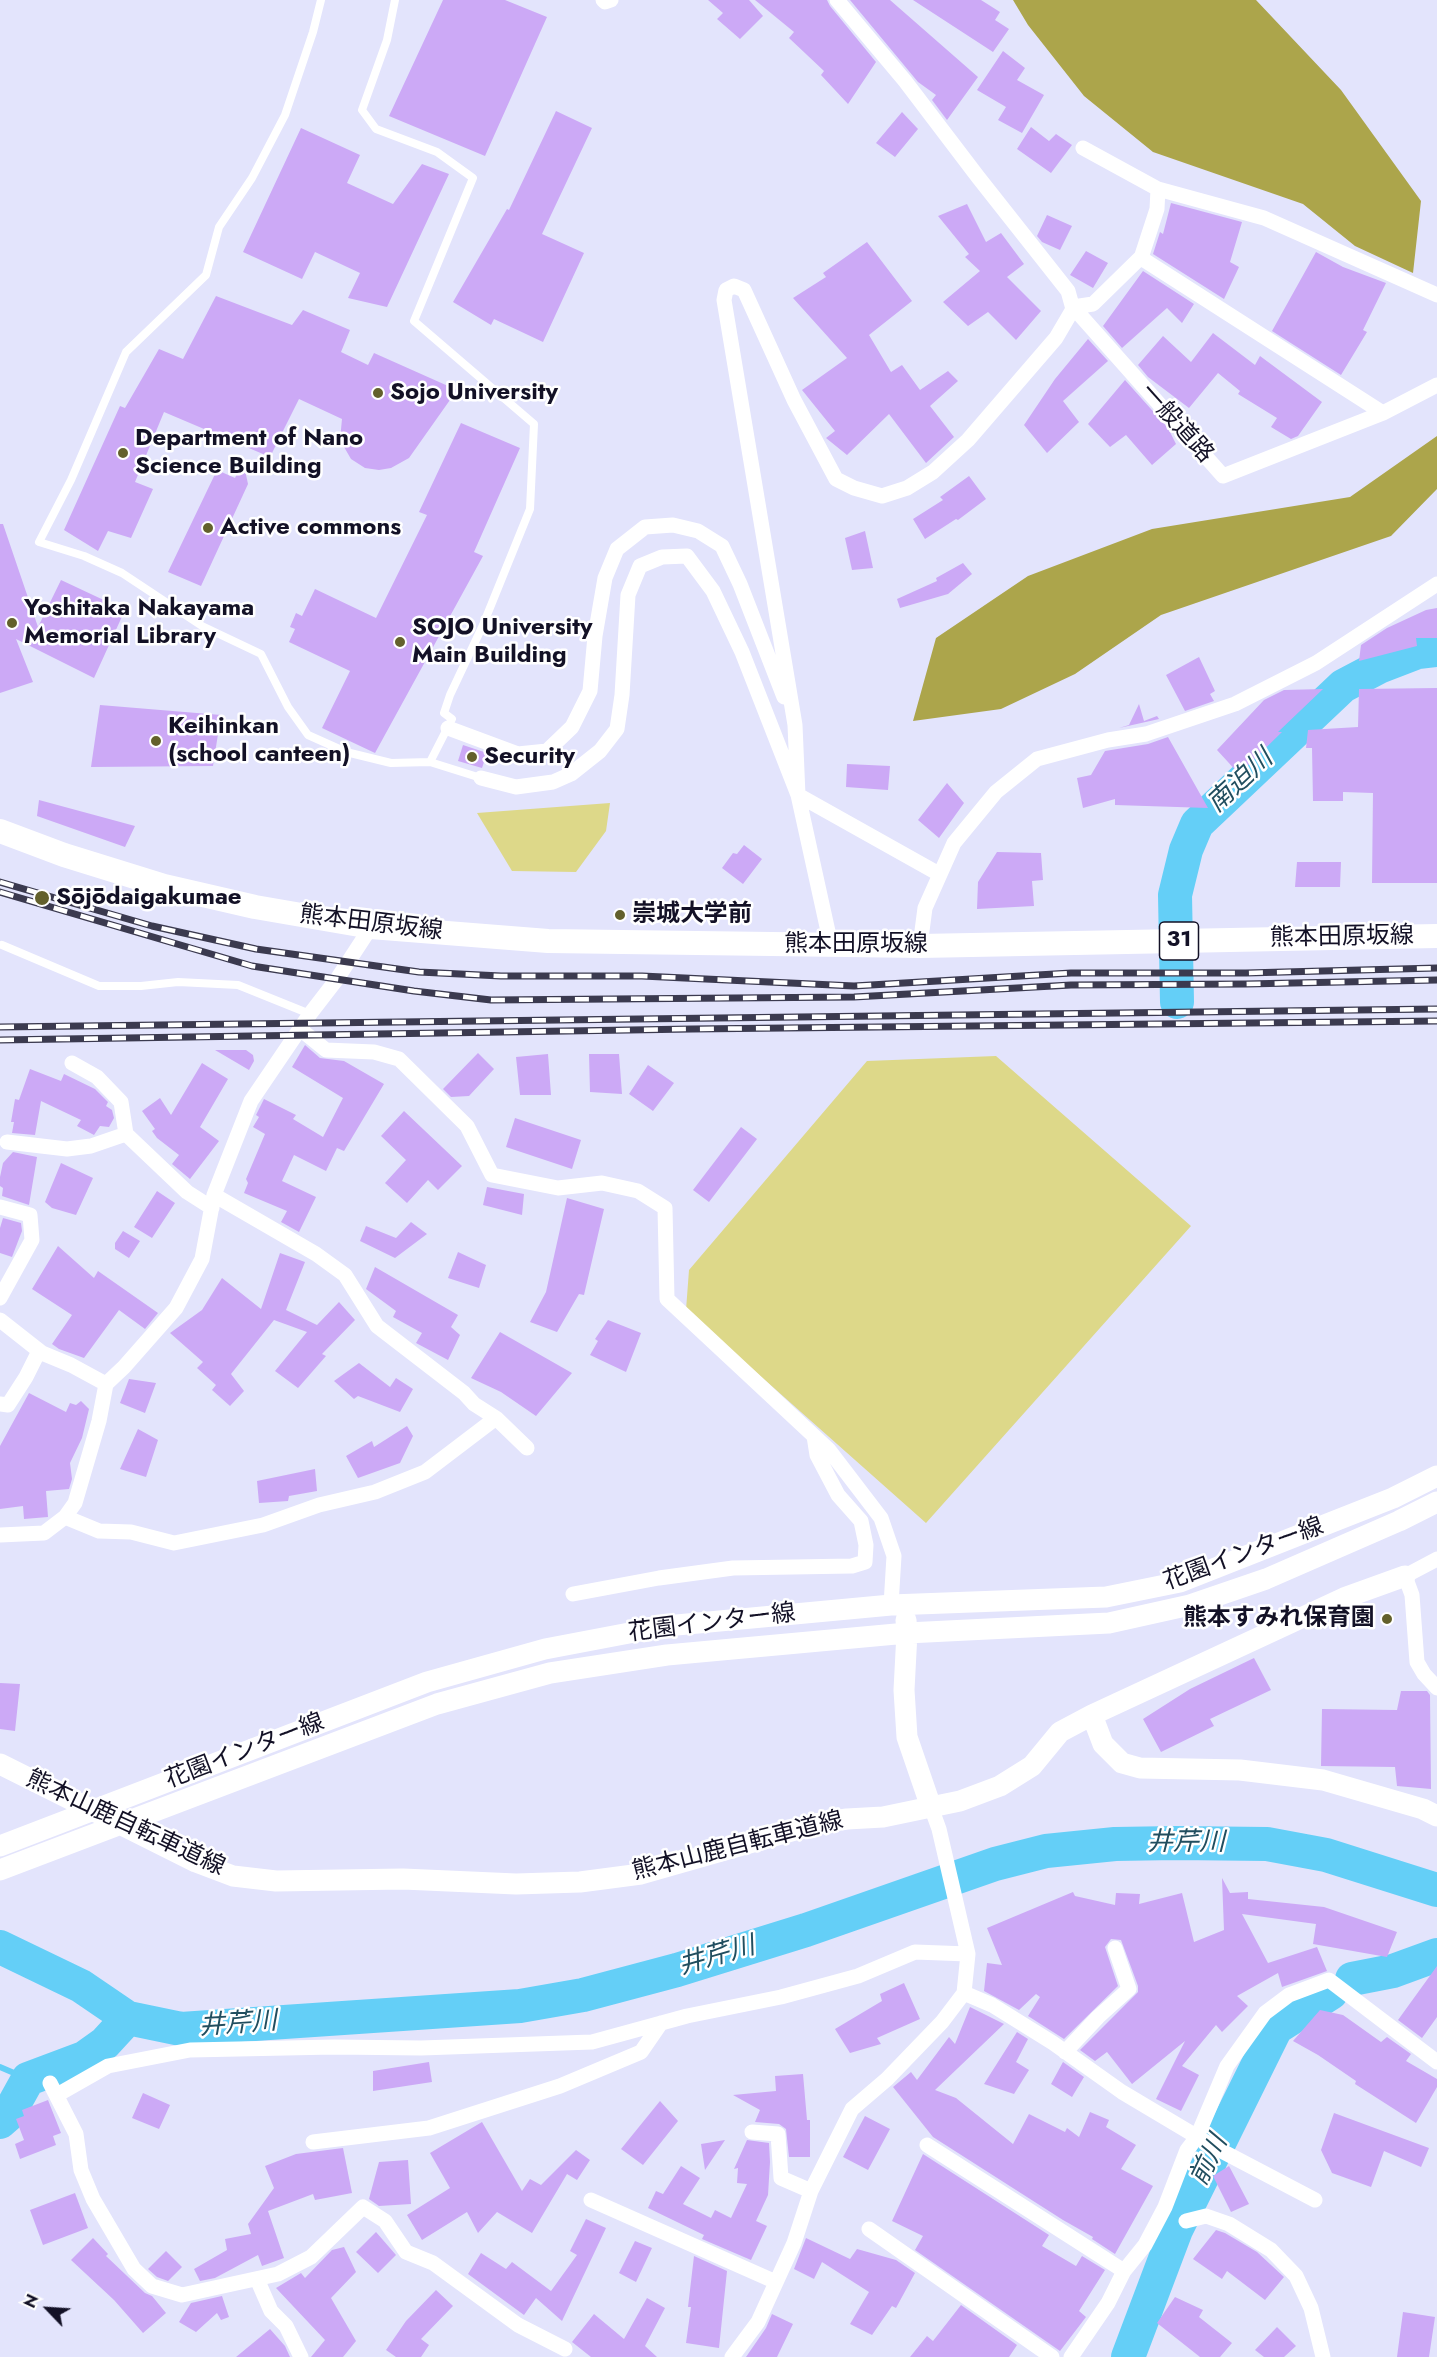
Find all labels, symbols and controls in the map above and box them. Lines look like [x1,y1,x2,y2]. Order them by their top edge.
place label: Sojo University [390,379,558,407]
street label: 一般道路 [1133,379,1219,469]
marker: Sojo University [371,386,385,400]
place label: Department of Nano Science Building [135,425,363,481]
marker: Department of Nano Science Building [116,446,130,460]
place label: Active commons [220,514,401,542]
marker: Active commons [201,521,215,535]
place label: Yoshitaka Nakayama Memorial Library [24,595,254,651]
place label: SOJO University Main Building [412,614,592,670]
marker: Yoshitaka Nakayama Memorial Library [5,616,19,630]
marker: SOJO University Main Building [393,635,407,649]
place label: Keihinkan (school canteen) [168,713,350,769]
marker: Keihinkan (school canteen) [149,734,163,748]
place label: Security [484,743,575,771]
water label: 南迫川 [1202,744,1280,820]
marker: Security [465,750,479,764]
place label: Sōjōdaigakumae [56,884,242,912]
marker: Sōjōdaigakumae [33,889,51,907]
street label: 熊本田原坂線 [298,901,444,947]
place label: 崇城大学前 [632,901,752,929]
marker: 崇城大学前 [613,908,627,922]
road number: 31 [1160,922,1198,960]
street label: 熊本田原坂線 [1270,922,1414,954]
street label: 熊本田原坂線 [784,931,928,959]
street label: 花園インター線 [1160,1513,1328,1597]
street label: 花園インター線 [627,1599,797,1649]
place label: 熊本すみれ保育園 [1183,1605,1375,1633]
marker: 熊本すみれ保育園 [1380,1612,1394,1626]
street label: 花園インター線 [161,1708,329,1796]
street label: 熊本山鹿自転車道線 [21,1765,229,1883]
street label: 熊本山鹿自転車道線 [630,1807,846,1887]
water label: 井芹川 [1147,1828,1225,1860]
water label: 井芹川 [675,1931,759,1983]
water label: 井芹川 [198,2007,278,2043]
water label: 前川 [1185,2131,1235,2191]
north arrow [18,2279,78,2339]
text: N [18,2291,44,2312]

